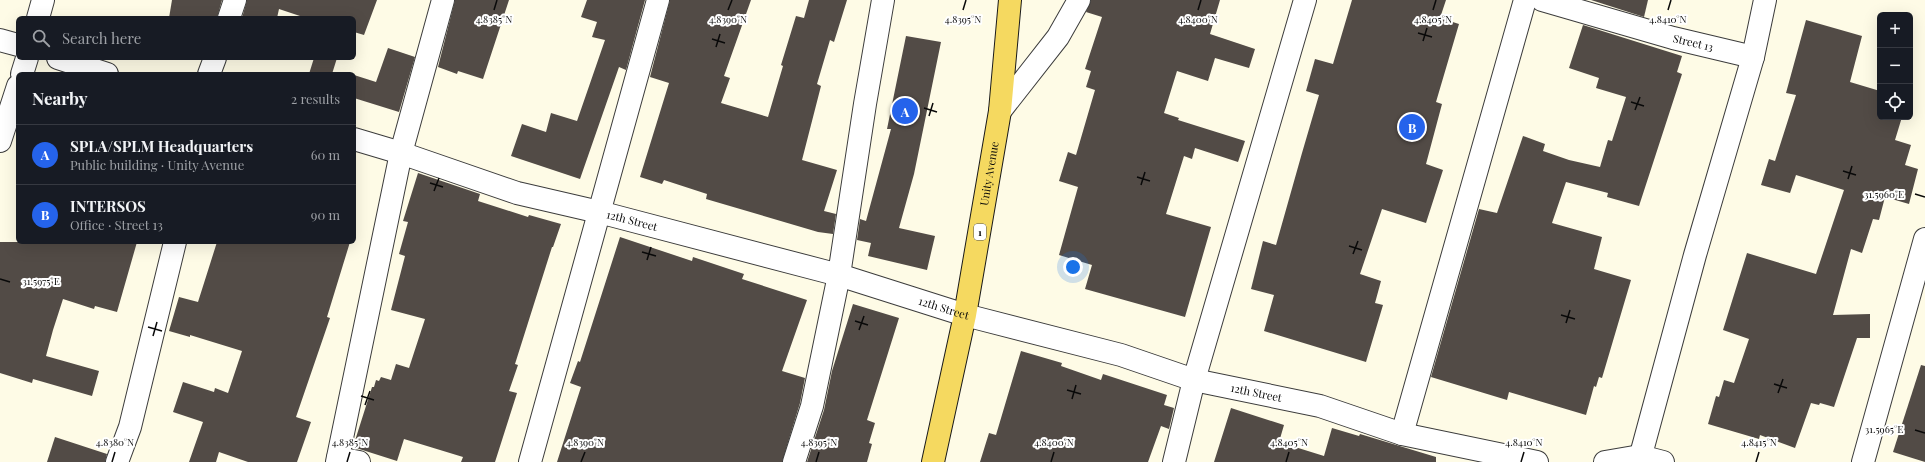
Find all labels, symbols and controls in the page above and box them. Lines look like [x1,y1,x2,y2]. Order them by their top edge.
text: 4.8385°N [476,12,512,26]
text: 4.8390°N [709,12,747,26]
text: 4.8395°N [945,12,981,26]
text: 4.8400°N [1178,12,1218,26]
text: 4.8405°N [1414,12,1452,26]
text: 4.8410°N [1649,12,1687,26]
map controls [1877,12,1913,120]
button: + [1877,12,1913,48]
search box [16,16,356,60]
icon: search [30,27,52,49]
text: Search here [62,28,141,48]
street label: Street 13 [1671,30,1715,54]
button: − [1877,48,1913,84]
button: locate [1877,84,1913,120]
text: Nearby [32,87,87,109]
text: 2 results [291,90,340,107]
pin: A [892,96,918,126]
pin: B [1399,112,1425,142]
text: SPLA/SPLM Headquarters [70,136,253,156]
street label: Unity Avenue [976,140,1002,207]
text: A [41,146,49,163]
text: 60 m [311,146,340,163]
text: Public building · Unity Avenue [70,156,244,173]
text: 31.5960°E [1864,187,1904,201]
text: INTERSOS [70,196,146,216]
text: B [41,206,49,223]
text: 90 m [311,206,340,223]
street label: 12th Street [605,206,659,234]
text: Office · Street 13 [70,216,163,233]
road number: 1 [974,224,986,240]
your location [1063,257,1083,277]
text: 31.5975°E [22,274,60,288]
street label: 12th Street [917,293,971,323]
street label: 12th Street [1229,380,1283,405]
text: 31.5965°E [1865,422,1903,436]
text: 4.8380°N [96,435,134,449]
text: 4.8385°N [332,435,368,449]
text: 4.8390°N [566,435,604,449]
text: 4.8395°N [801,435,837,449]
text: 4.8400°N [1034,435,1074,449]
text: 4.8405°N [1270,435,1308,449]
text: 4.8410°N [1505,435,1543,449]
text: 4.8415°N [1741,435,1777,449]

